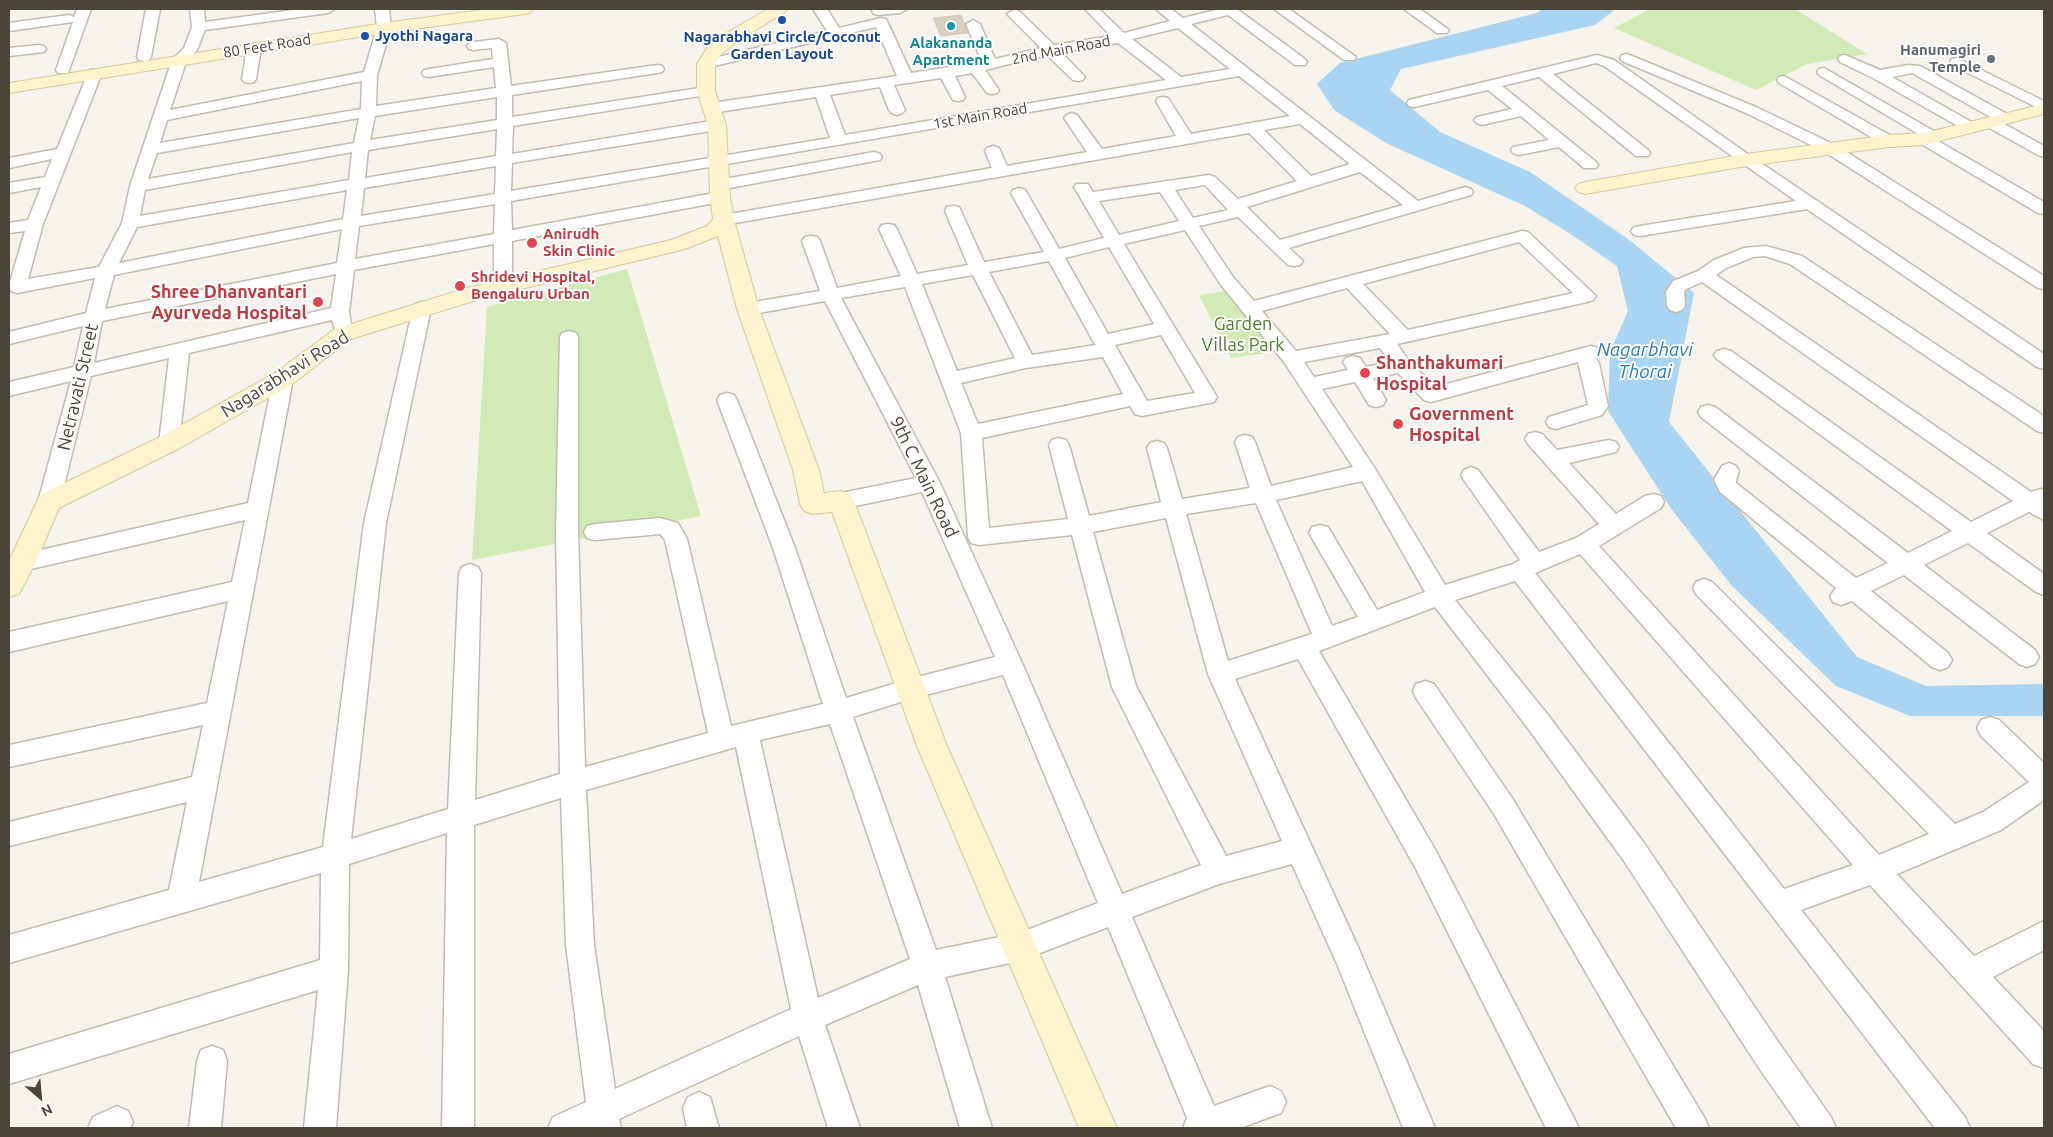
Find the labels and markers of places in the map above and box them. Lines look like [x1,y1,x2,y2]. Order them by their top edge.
marker: Nagarabhavi Circle/Coconut Garden Layout [776,14,788,26]
marker: Alakananda Apartment [945,20,957,32]
place label: Jyothi Nagara [375,27,473,45]
place label: Nagarabhavi Circle/Coconut Garden Layout [684,28,880,63]
marker: Jyothi Nagara [359,30,371,42]
place label: Alakananda Apartment [910,34,992,69]
place label: Hanumagiri Temple [1900,41,1981,76]
marker: Hanumagiri Temple [1985,53,1997,65]
place label: Anirudh Skin Clinic [543,225,615,260]
marker: Anirudh Skin Clinic [525,236,539,250]
place label: Shridevi Hospital, Bengaluru Urban [471,268,595,303]
marker: Shridevi Hospital, Bengaluru Urban [453,279,467,293]
place label: Shree Dhanvantari Ayurveda Hospital [151,281,307,324]
marker: Shree Dhanvantari Ayurveda Hospital [311,295,325,309]
place label: Shanthakumari Hospital [1376,352,1503,394]
marker: Shanthakumari Hospital [1358,366,1372,380]
place label: Government Hospital [1409,403,1514,446]
marker: Government Hospital [1391,417,1405,431]

